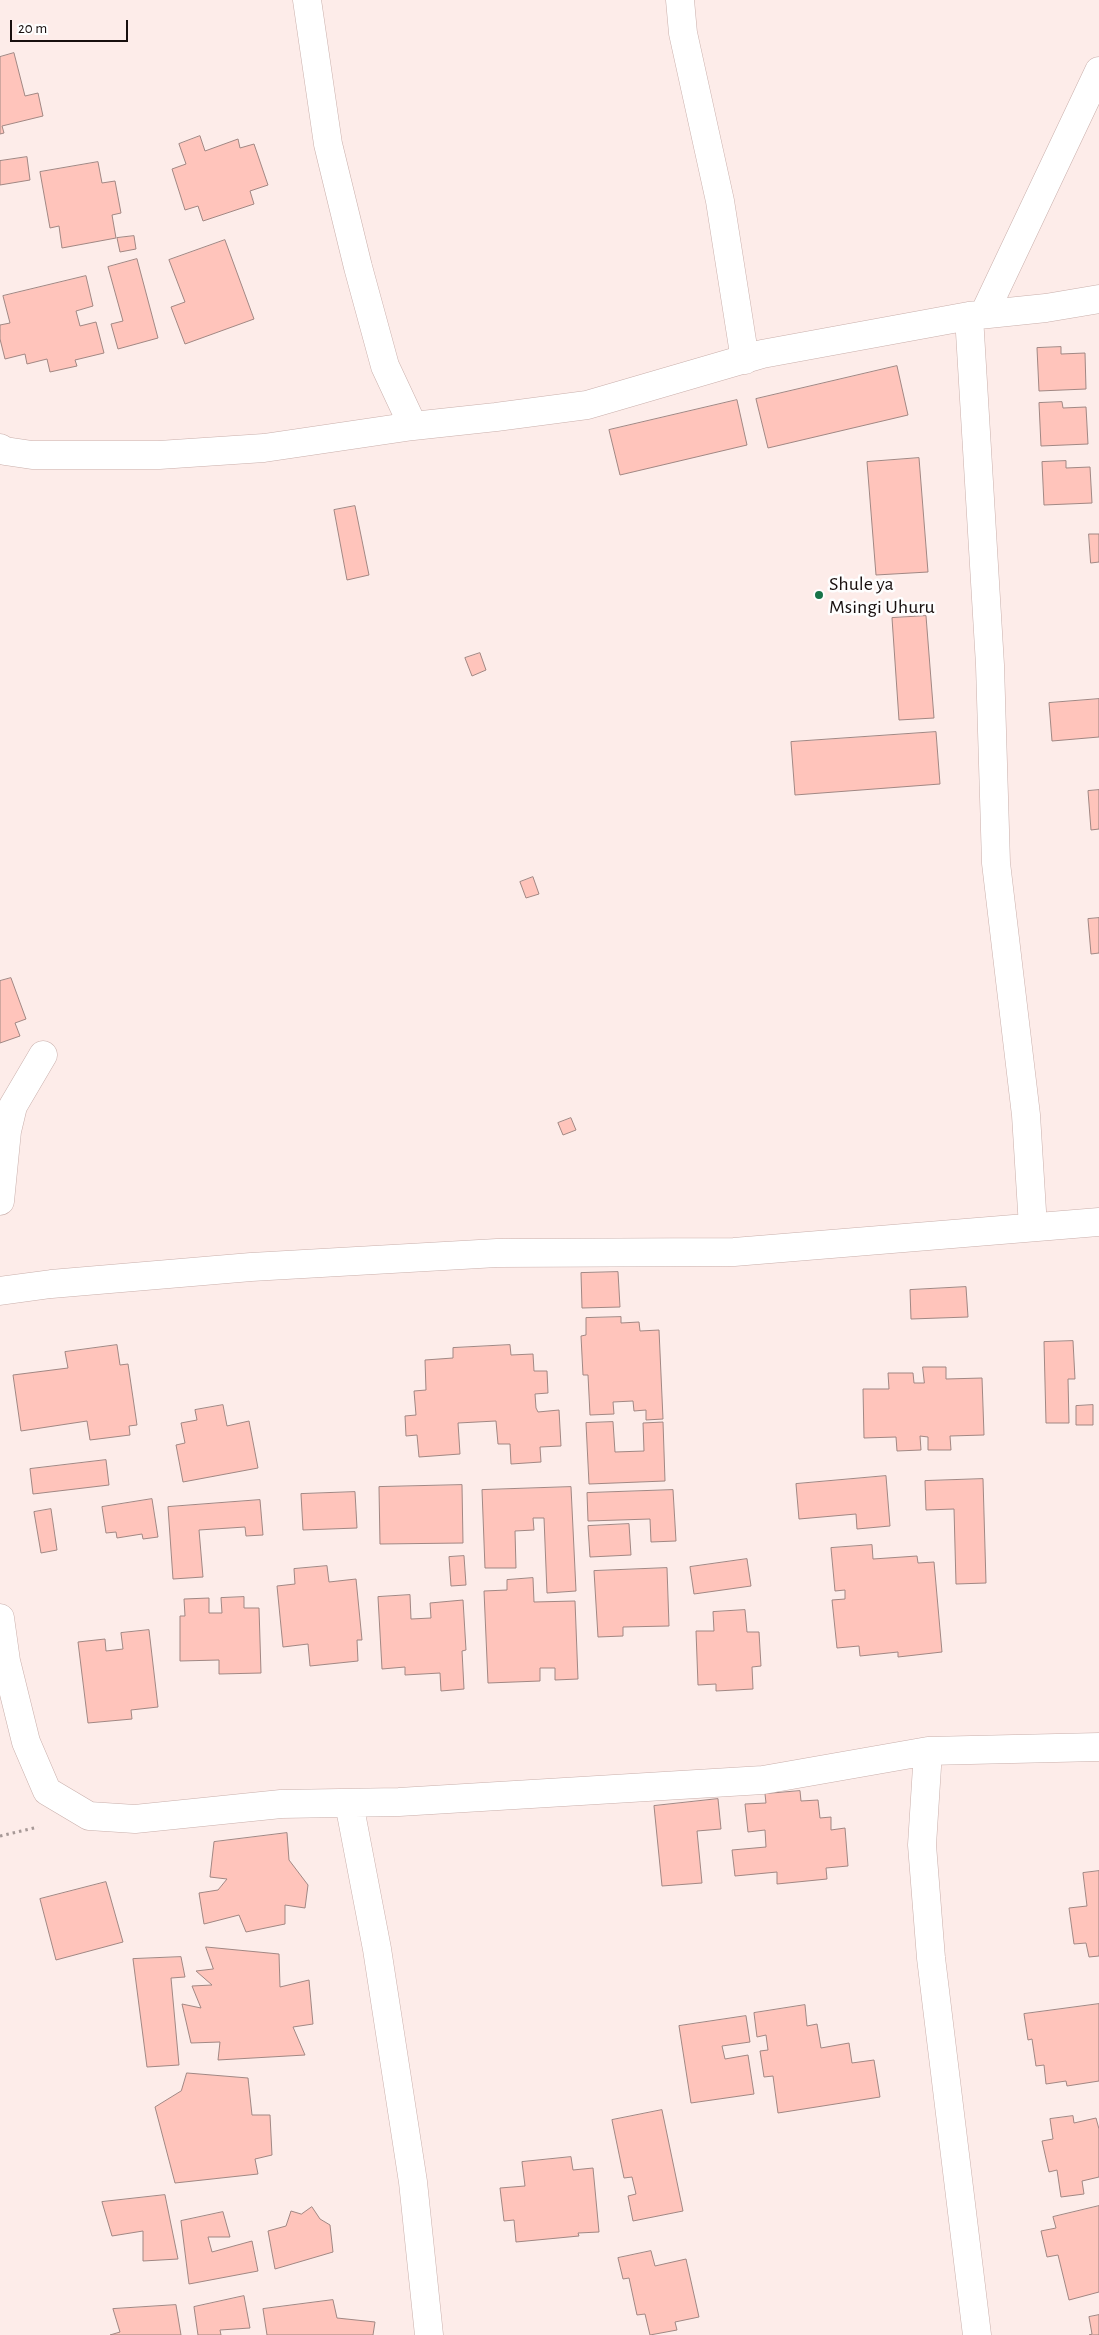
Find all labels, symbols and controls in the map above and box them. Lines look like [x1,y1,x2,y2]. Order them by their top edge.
scale bar [12,10,130,42]
text: 20 m [18,21,47,36]
place label: Shule ya Msingi Uhuru [829,572,935,619]
marker: Shule ya Msingi Uhuru [813,589,825,601]

